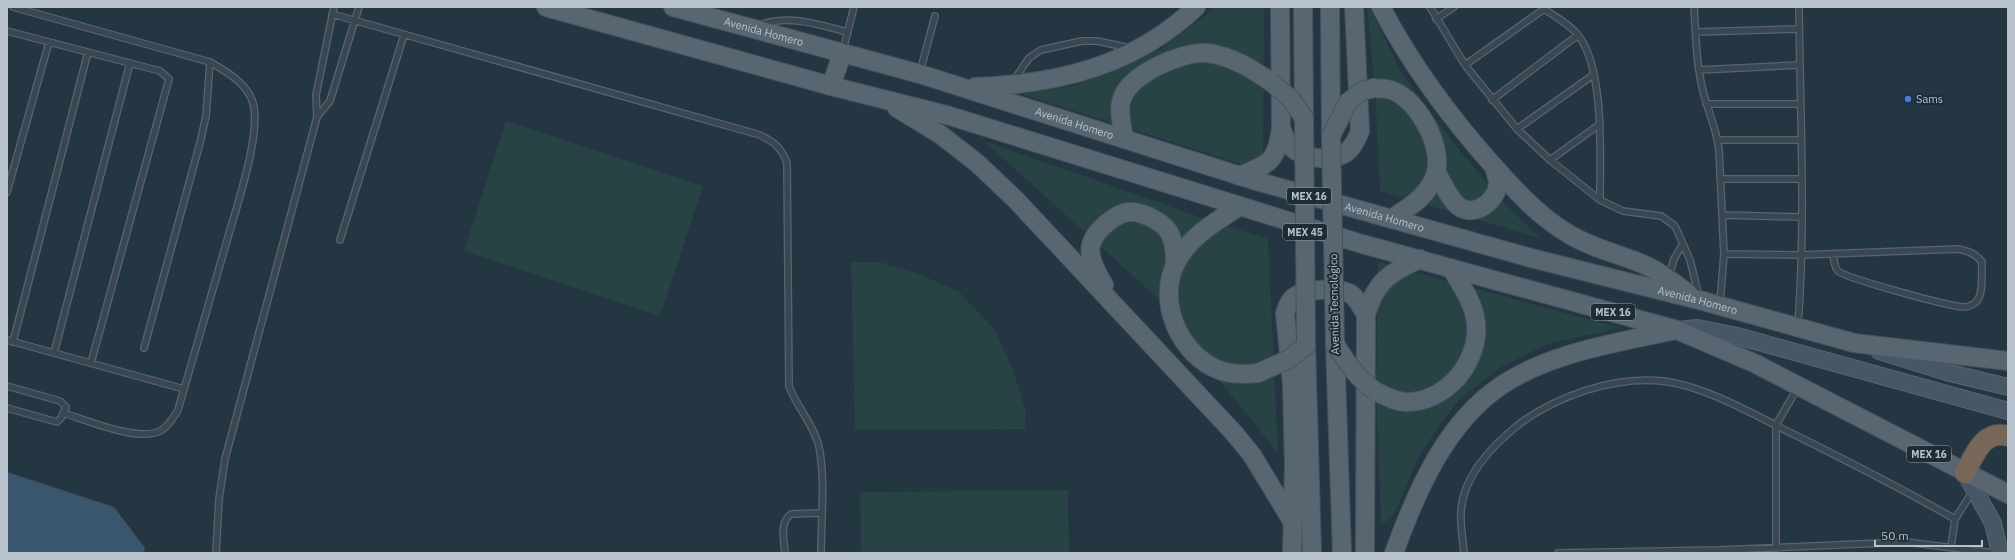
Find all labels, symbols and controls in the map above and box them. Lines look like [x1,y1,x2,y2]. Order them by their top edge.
street label: Avenida Homero [722,14,805,49]
place label: Sams [1916,92,1943,106]
marker: Sams [1903,94,1913,104]
street label: Avenida Homero [1033,104,1116,142]
road number: MEX 16 [1287,188,1331,204]
street label: Avenida Homero [1343,199,1426,235]
road number: MEX 45 [1283,224,1327,240]
street label: Avenida Tecnológico [1326,253,1342,355]
street label: Avenida Homero [1656,283,1739,317]
road number: MEX 16 [1591,304,1635,320]
road number: MEX 16 [1907,446,1951,462]
scale bar [1875,522,1982,548]
text: 50 m [1881,528,1909,543]

